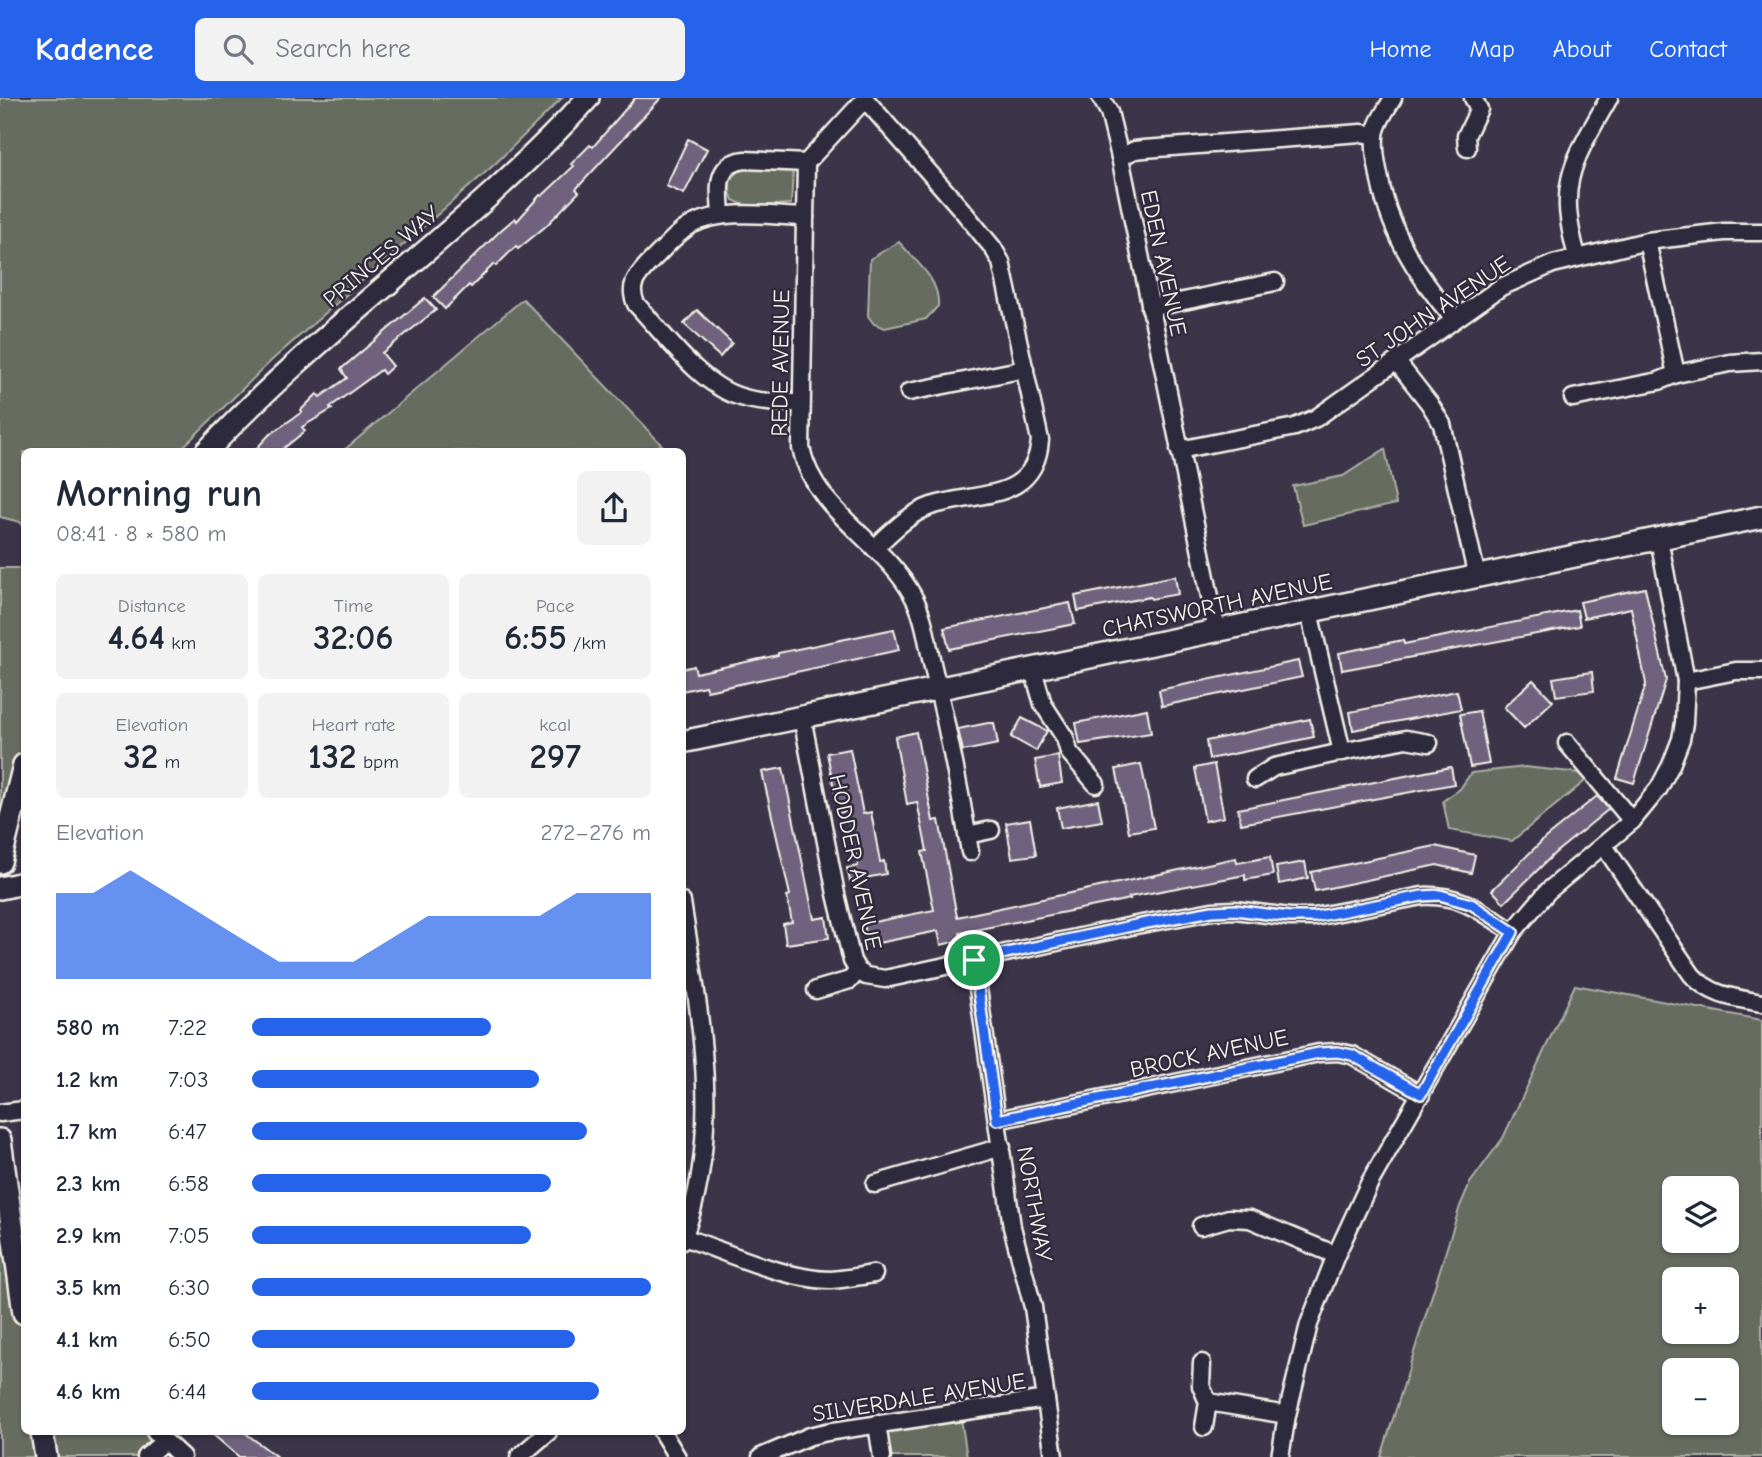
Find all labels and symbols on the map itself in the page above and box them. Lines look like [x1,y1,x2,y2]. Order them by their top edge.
street label: EDEN AVENUE [1135,188,1192,339]
street label: PRINCES WAY [318,200,445,313]
street label: ST JOHN AVENUE [1351,250,1516,373]
street label: REDE AVENUE [766,289,795,437]
street label: CHATSWORTH AVENUE [1100,568,1335,643]
street label: HODDER AVENUE [824,772,887,953]
pin [944,930,1004,990]
street label: BROCK AVENUE [1128,1024,1291,1083]
street label: NORTHWAY [1011,1144,1058,1264]
street label: SILVERDALE AVENUE [810,1367,1028,1428]

